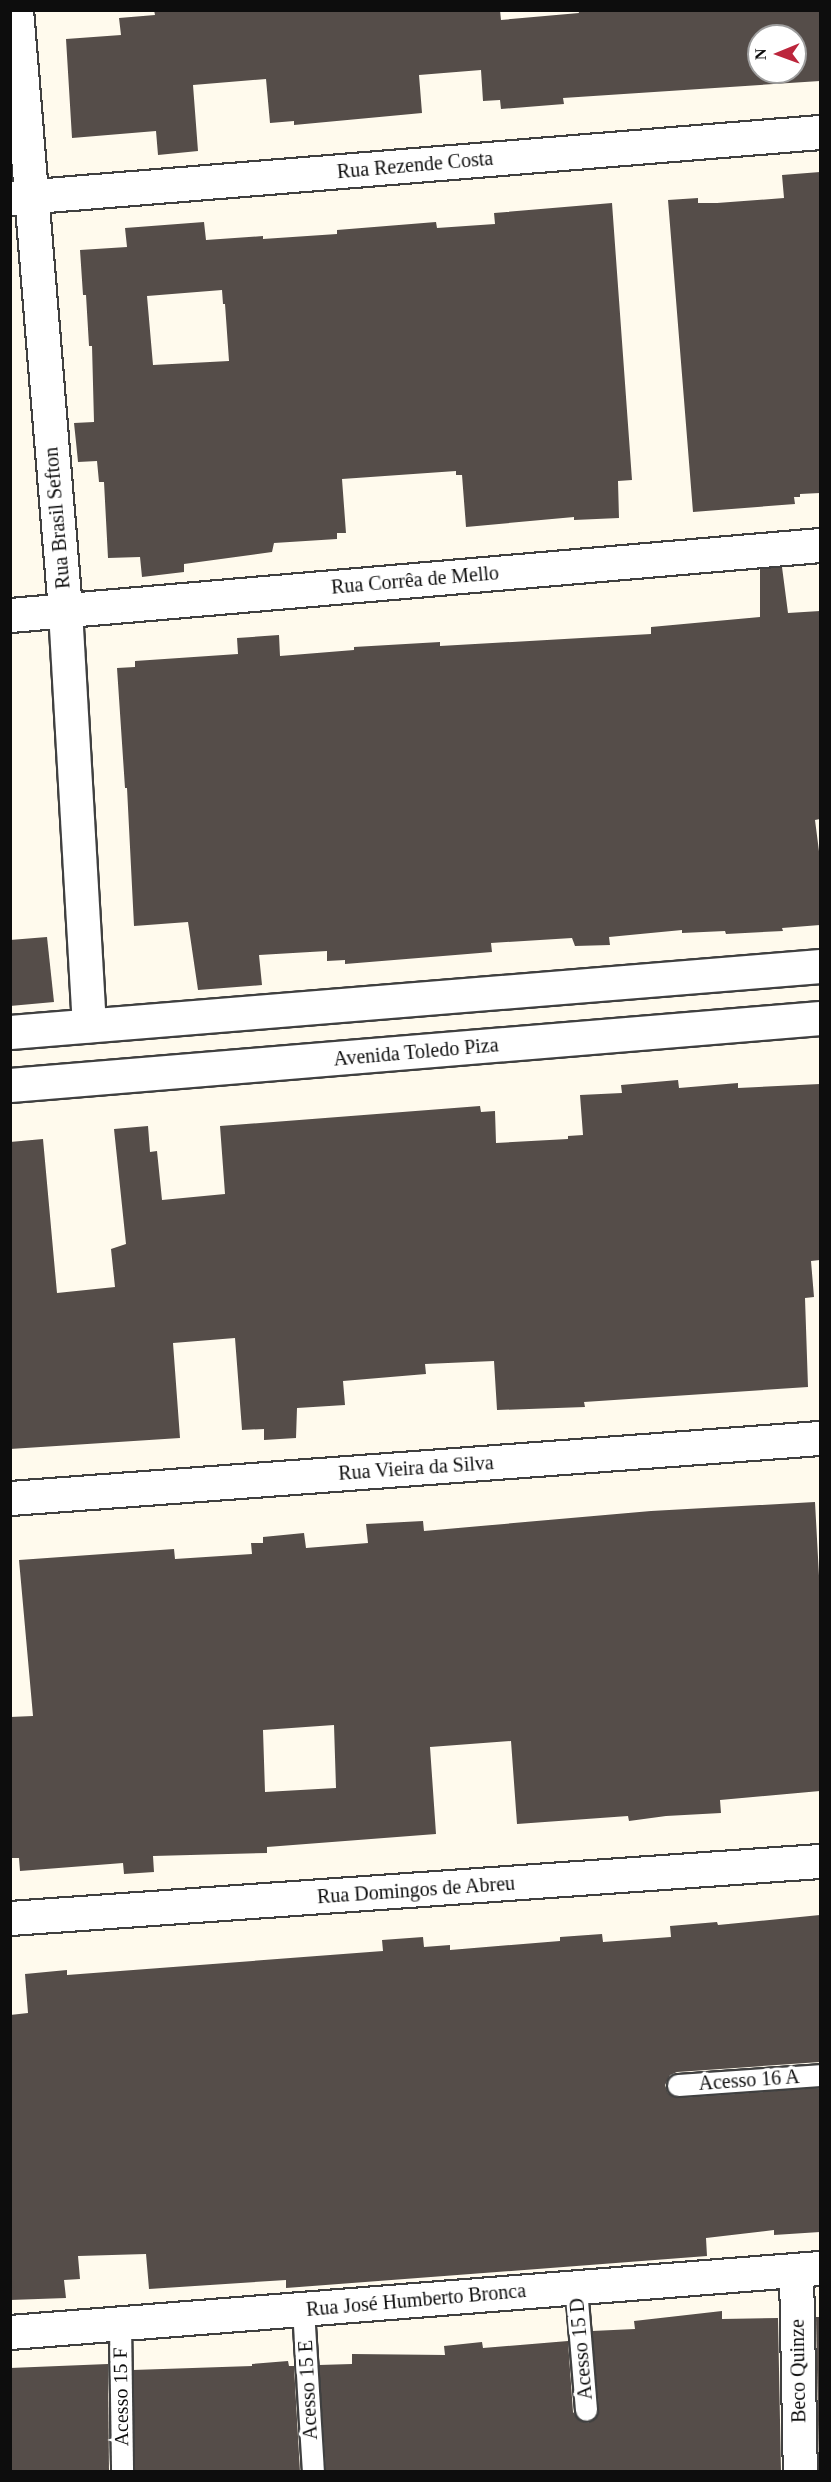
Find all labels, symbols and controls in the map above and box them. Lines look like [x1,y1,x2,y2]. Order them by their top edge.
north arrow [747,24,807,84]
text: N [752,48,769,60]
street label: Rua Rezende Costa [336,146,494,184]
street label: Rua Brasil Sefton [39,446,75,590]
street label: Rua Corrêa de Mello [330,561,500,599]
street label: Avenida Toledo Piza [332,1033,500,1071]
street label: Rua Vieira da Silva [337,1451,495,1485]
street label: Rua Domingos de Abreu [316,1871,516,1909]
street label: Acesso 16 A [697,2064,801,2096]
street label: Rua José Humberto Bronca [305,2278,527,2322]
street label: Acesso 15 D [565,2297,597,2401]
street label: Beco Quinze [785,2319,811,2423]
street label: Acesso 15 E [293,2339,323,2441]
street label: Acesso 15 F [108,2347,134,2447]

